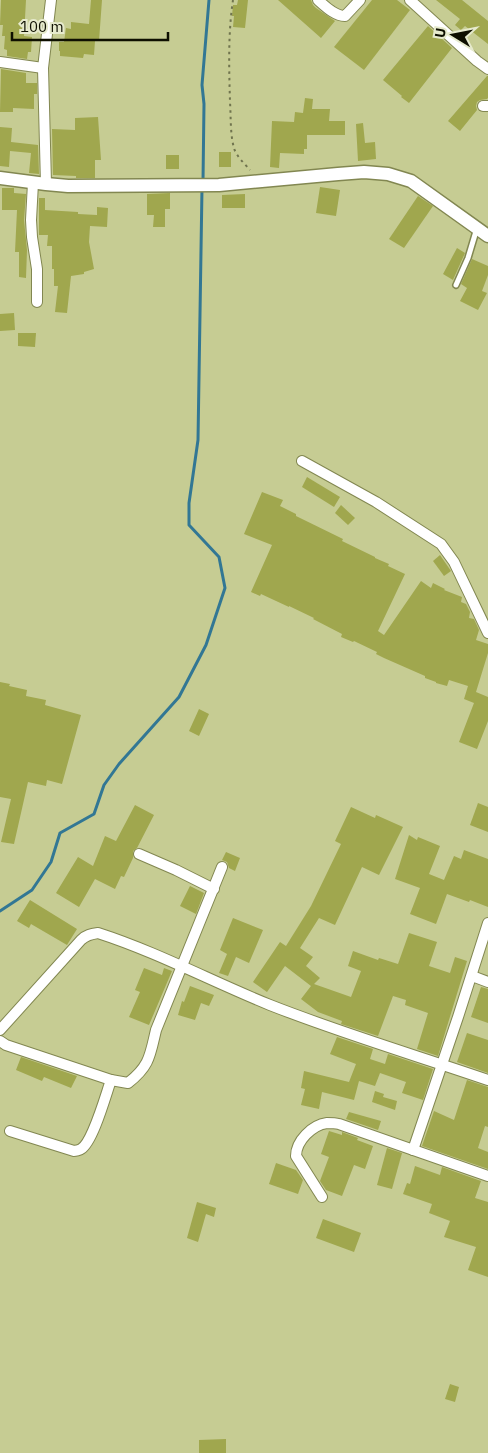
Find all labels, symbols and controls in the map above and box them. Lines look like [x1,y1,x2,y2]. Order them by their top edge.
scale bar [12,10,169,42]
north arrow [428,10,478,60]
text: 100 m [20,17,64,36]
text: U [430,26,450,39]

